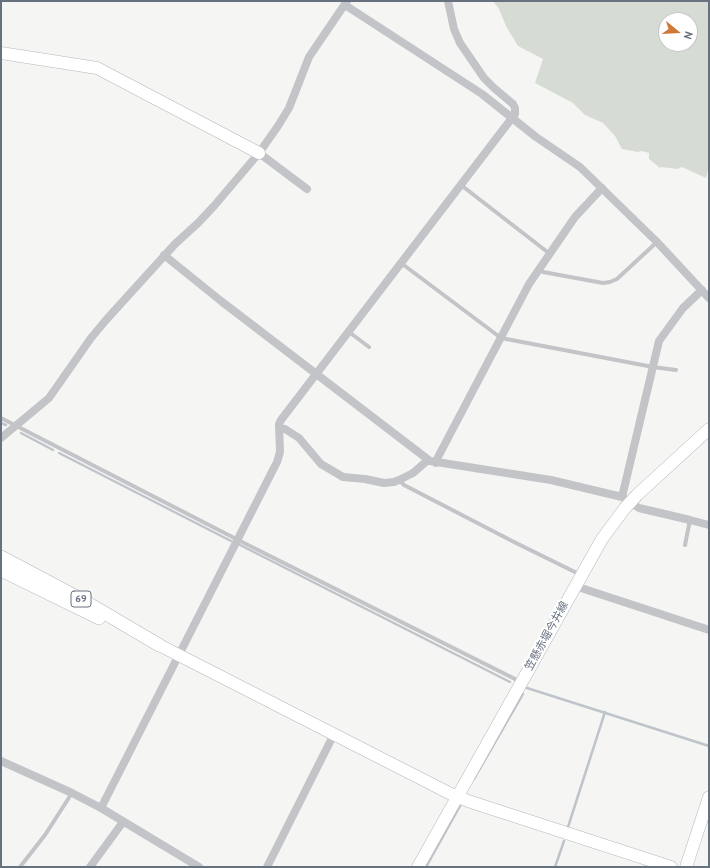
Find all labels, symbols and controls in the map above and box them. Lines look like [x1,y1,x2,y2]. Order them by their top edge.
north arrow [658,12,698,52]
text: N [681,30,696,41]
road number: 69 [71,591,91,607]
street label: 笠懸赤堀今井線 [523,599,571,673]

